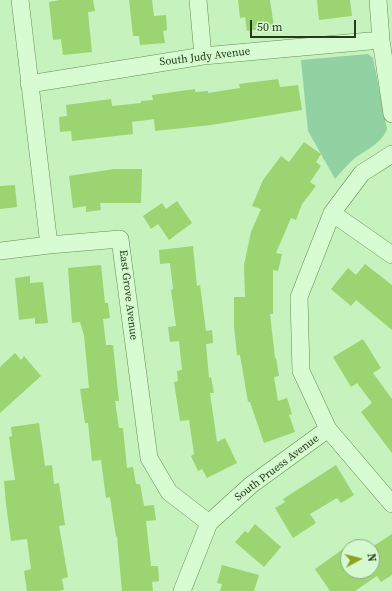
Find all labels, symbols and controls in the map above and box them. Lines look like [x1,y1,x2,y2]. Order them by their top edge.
scale bar [252,12,358,38]
text: 50 m [257,19,283,35]
street label: South Judy Avenue [159,45,251,69]
street label: East Grove Avenue [116,249,140,341]
street label: South Pruess Avenue [232,432,322,504]
north arrow [340,539,380,579]
text: N [363,553,379,562]

